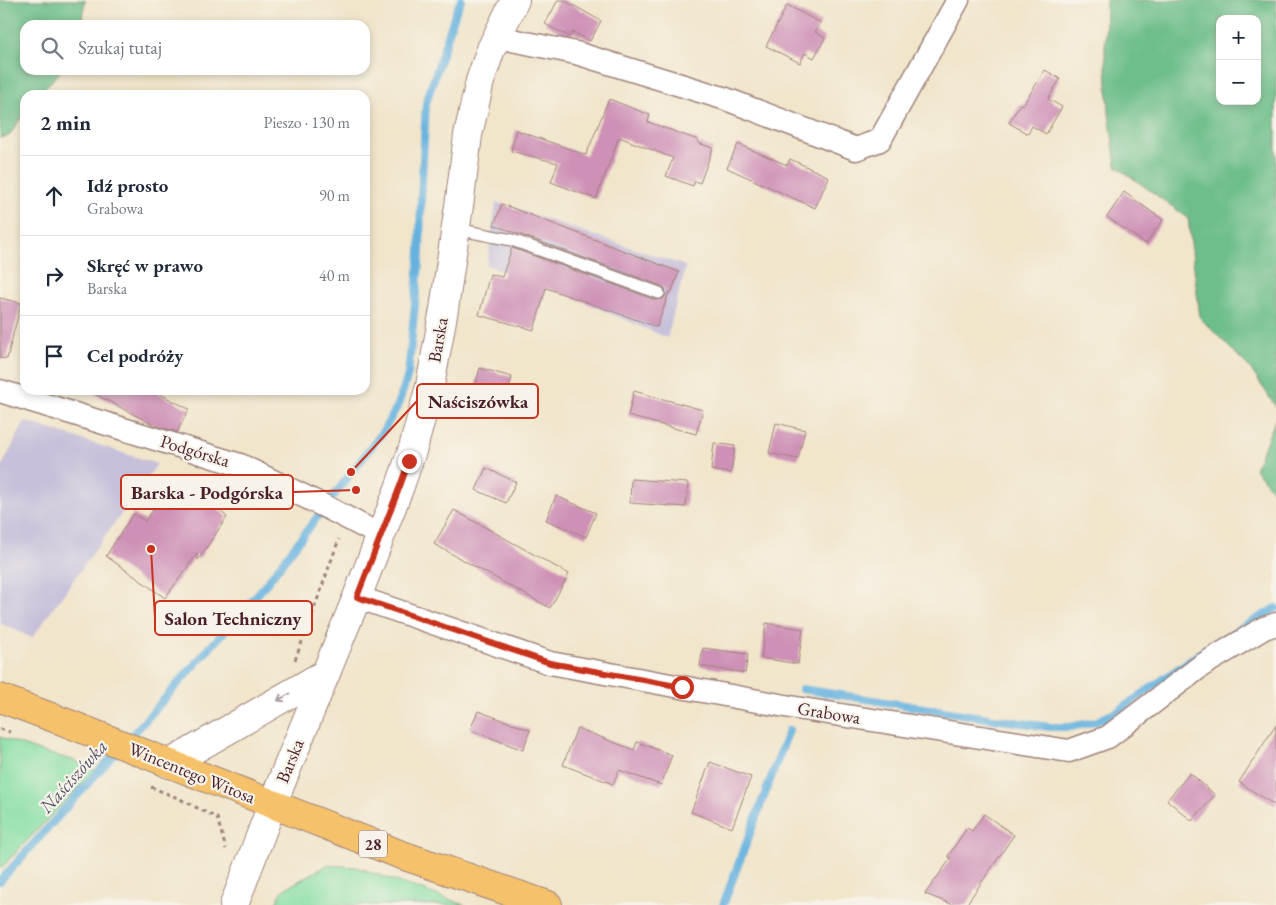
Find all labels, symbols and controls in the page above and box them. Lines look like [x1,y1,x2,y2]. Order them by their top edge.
map controls [1216,15,1261,105]
button: + [1216,15,1261,60]
search box [20,20,370,75]
icon: search [38,34,66,62]
text: Szukaj tutaj [78,35,162,60]
button: − [1216,60,1261,105]
text: 2 min [40,109,91,136]
text: Pieszo · 130 m [264,112,350,133]
text: Idź prosto [87,173,168,198]
icon: ahead [40,182,68,210]
text: 90 m [319,185,350,206]
text: Grabowa [87,198,143,219]
text: Skręć w prawo [87,253,203,278]
icon: right [40,262,68,290]
text: 40 m [319,265,350,286]
text: Barska [87,278,127,299]
street label: Barska [422,315,453,364]
icon: arrive [40,342,68,370]
text: Cel podróży [87,343,183,368]
callout: Naściszówka [417,384,538,418]
text: Naściszówka [428,389,529,414]
street label: Podgórska [158,429,233,472]
route end [398,450,421,473]
callout: Barska - Podgórska [121,475,293,509]
text: Barska - Podgórska [131,480,284,505]
callout: Salon Techniczny [155,601,312,635]
text: Salon Techniczny [165,606,302,631]
route start [671,676,694,699]
one-way arrow [277,693,292,703]
street label: Grabowa [796,696,863,729]
water label: Naściszówka [33,734,113,819]
street label: Barska [270,735,309,786]
street label: Wincentego Witosa [125,737,260,809]
road number: 28 [359,831,387,858]

